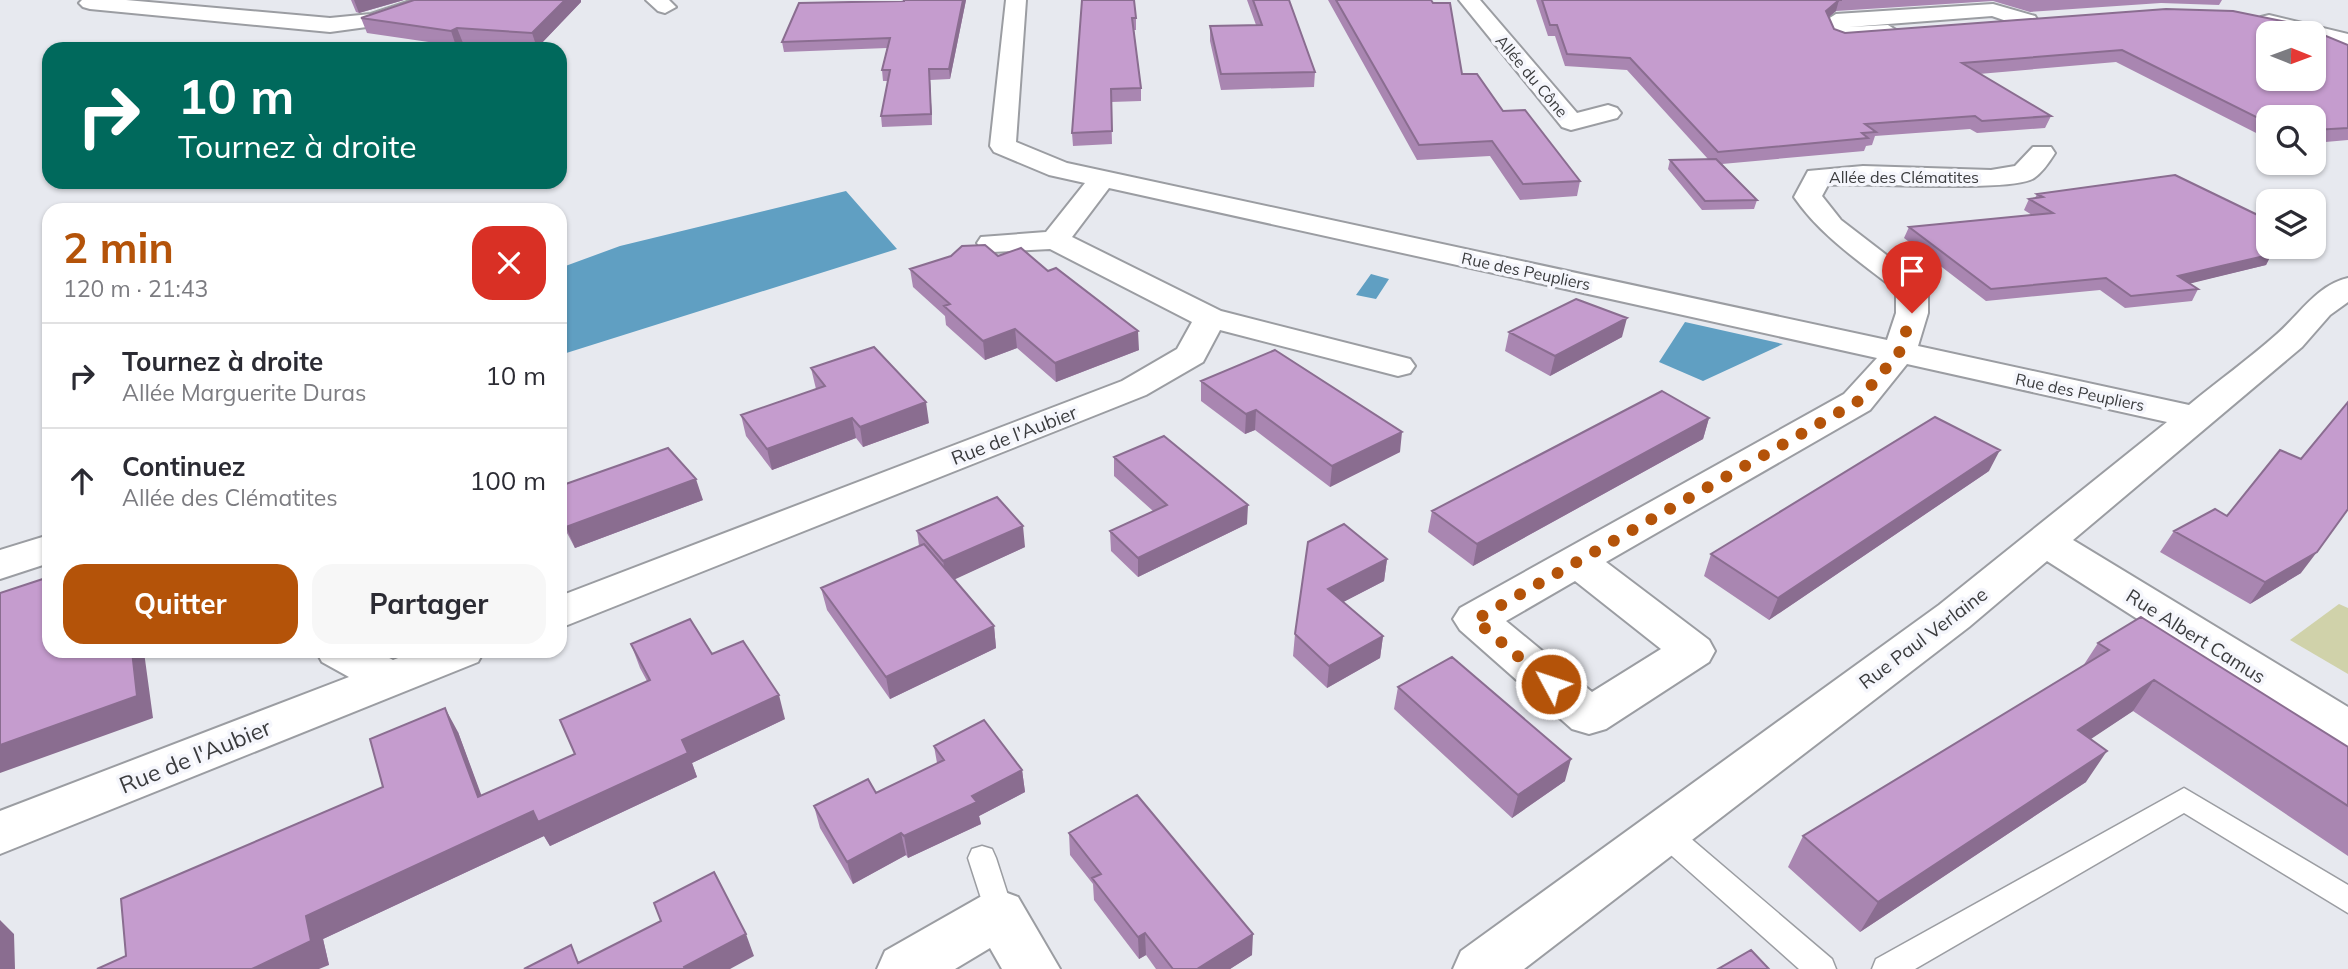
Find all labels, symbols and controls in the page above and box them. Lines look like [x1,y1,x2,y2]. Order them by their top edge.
north arrow [2256,21,2326,91]
map controls [2256,21,2326,259]
street label: Allée du Cône [1492,31,1572,121]
text: 10 m [178,65,294,126]
icon: right [63,70,154,161]
button: search [2256,105,2326,175]
text: Tournez à droite [178,126,417,166]
street label: Allée des Clématites [1829,167,1979,187]
button: layers [2256,189,2326,259]
text: 2 min [63,221,174,274]
button: close [472,226,546,300]
pin [1882,241,1942,313]
street label: Rue des Peupliers [1460,248,1592,294]
icon: arrive [1893,252,1931,290]
text: 120 m · 21:43 [63,274,208,303]
text: Tournez à droite [122,345,323,378]
icon: right [63,357,101,395]
text: 10 m [485,359,546,392]
street label: Rue des Peupliers [2014,369,2146,415]
text: Allée Marguerite Duras [122,378,366,407]
street label: Rue de l'Aubier [948,400,1080,470]
text: Continuez [122,450,246,483]
icon: ahead [63,462,101,500]
text: 100 m [470,464,546,497]
text: Allée des Clématites [122,483,338,512]
button: Quitter [63,564,298,644]
button: Partager [312,564,546,644]
street label: Rue Paul Verlaine [1854,582,1992,694]
street label: Rue Albert Camus [2122,583,2270,689]
position arrow [1514,647,1588,721]
street label: Rue de l'Aubier [115,712,276,800]

